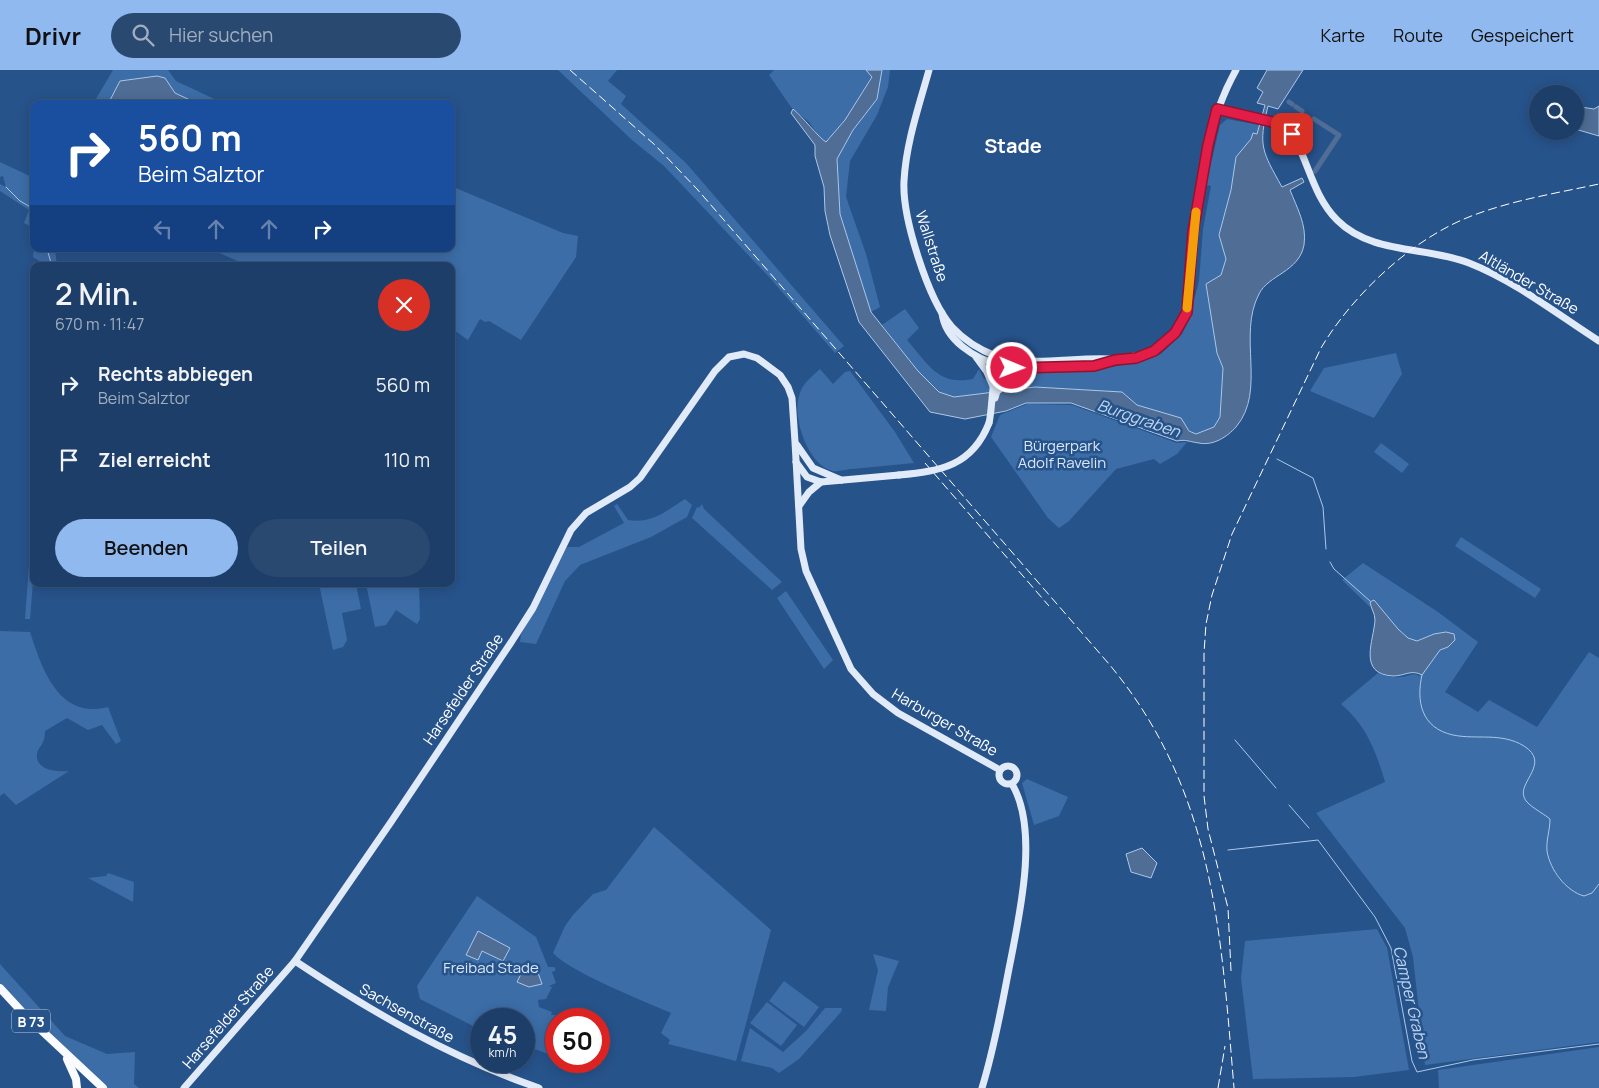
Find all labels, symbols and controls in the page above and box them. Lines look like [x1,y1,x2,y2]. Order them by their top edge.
search box [111,13,461,58]
text: Drivr [25,19,81,52]
icon: search [129,21,157,49]
text: Hier suchen [169,22,273,48]
text: Karte [1320,23,1365,47]
text: Route [1393,23,1443,47]
text: Gespeichert [1471,23,1574,47]
map controls [1529,85,1584,140]
button: search [1529,85,1584,140]
pin [1271,113,1313,155]
text: 560 m [138,114,242,162]
icon: right [55,120,120,185]
icon: arrive [1278,120,1306,148]
district label: Stade [984,132,1042,159]
text: Beim Salztor [138,159,264,189]
street label: Wallstraße [911,208,953,285]
icon: left [149,215,177,243]
icon: ahead [202,215,230,243]
icon: ahead [255,215,283,243]
icon: right [308,215,336,243]
street label: Altländer Straße [1475,245,1583,319]
text: 2 Min. [55,273,139,314]
button: close [378,279,430,331]
text: 670 m · 11:47 [55,313,144,335]
position arrow [985,341,1037,393]
text: Rechts abbiegen [98,361,253,387]
icon: right [55,371,83,399]
text: 560 m [376,372,430,398]
text: Beim Salztor [98,387,190,409]
water label: Burggraben [1095,394,1184,443]
park label: Bürgerpark Adolf Ravelin [1018,435,1106,473]
icon: arrive [55,446,83,474]
text: Ziel erreicht [98,447,211,473]
text: 110 m [384,447,430,473]
button: Beenden [55,519,238,577]
button: Teilen [248,519,430,577]
street label: Harsefelder Straße [418,629,508,749]
street label: Harburger Straße [888,683,1002,761]
water label: Camper Graben [1388,943,1436,1061]
park label: Freibad Stade [443,957,539,978]
street label: Harsefelder Straße [177,961,279,1073]
street label: Sachsenstraße [356,978,458,1048]
speed limit sign: 50 [545,1008,610,1073]
road number: B 73 [12,1009,50,1032]
text: 45 [488,1017,517,1052]
text: km/h [489,1044,516,1061]

